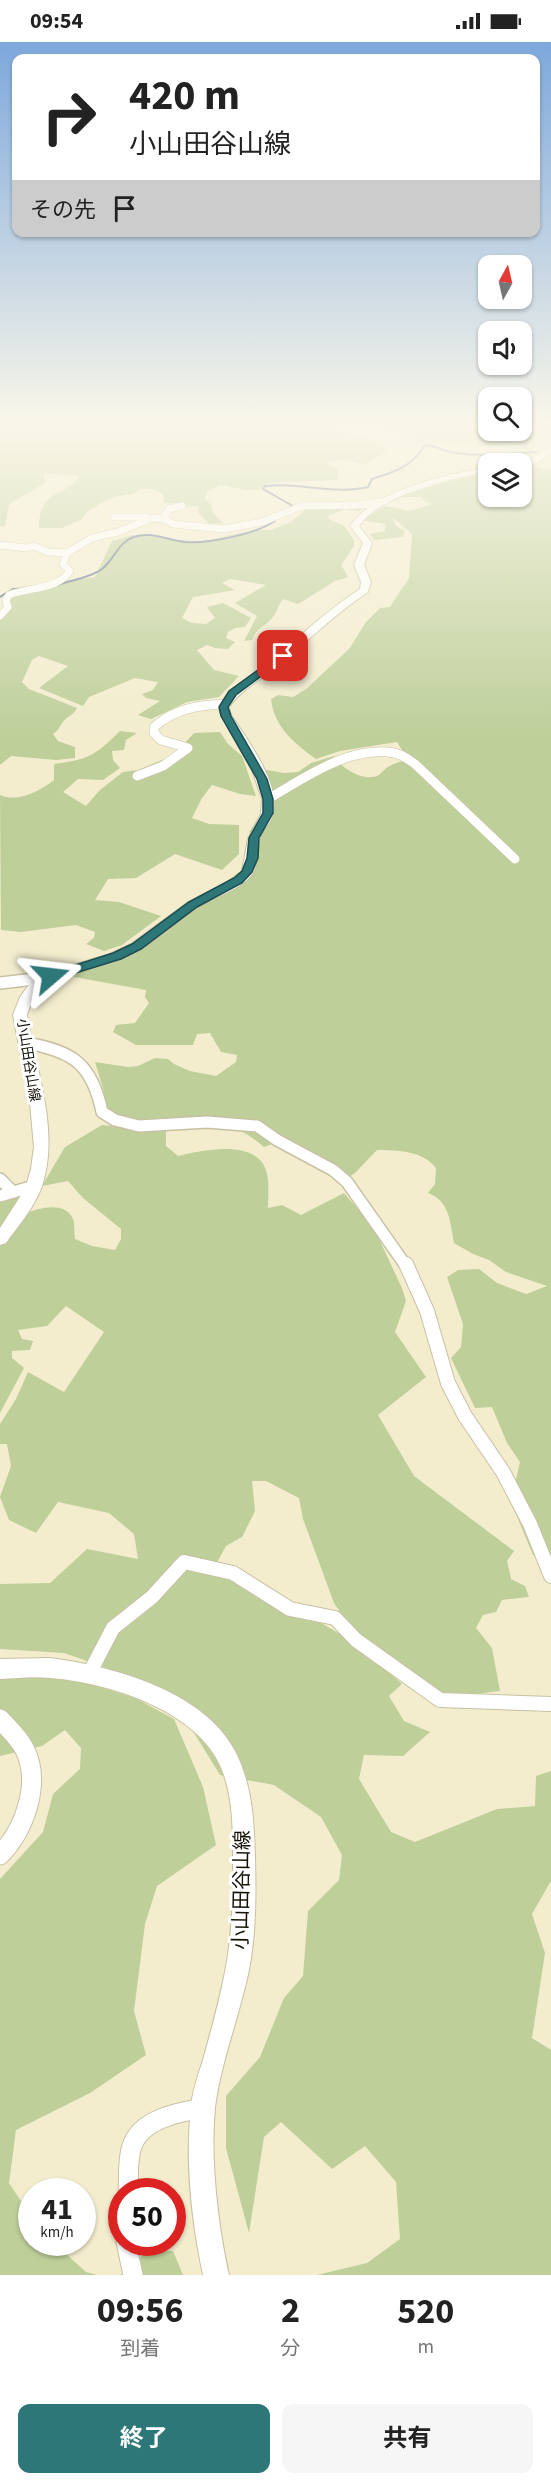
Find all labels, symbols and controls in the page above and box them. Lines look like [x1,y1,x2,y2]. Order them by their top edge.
text: 09:54 [30,5,83,37]
text: 420 m [129,66,240,126]
icon: right [30,78,108,156]
text: 小山田谷山線 [129,125,291,164]
icon: arrive [108,192,141,225]
text: その先 [30,194,96,226]
north arrow [478,255,532,309]
map controls [478,255,532,507]
button: sound [478,321,532,375]
button: search [478,387,532,441]
button: layers [478,453,532,507]
pin [257,630,308,681]
icon: arrive [266,639,299,672]
position arrow [19,944,83,1008]
street label: 小山田谷山線 [12,1017,44,1103]
street label: 小山田谷山線 [227,1830,257,1950]
speed limit sign: 50 [108,2178,186,2256]
text: 41 [41,2188,73,2231]
text: km/h [40,2222,74,2243]
text: 09:56 [97,2285,184,2336]
text: 2 [281,2285,300,2336]
text: 520 [397,2286,454,2337]
text: m [417,2333,434,2361]
text: 到着 [120,2335,160,2363]
text: 分 [280,2335,300,2363]
button: 終了 [18,2404,270,2473]
button: 共有 [282,2404,533,2473]

